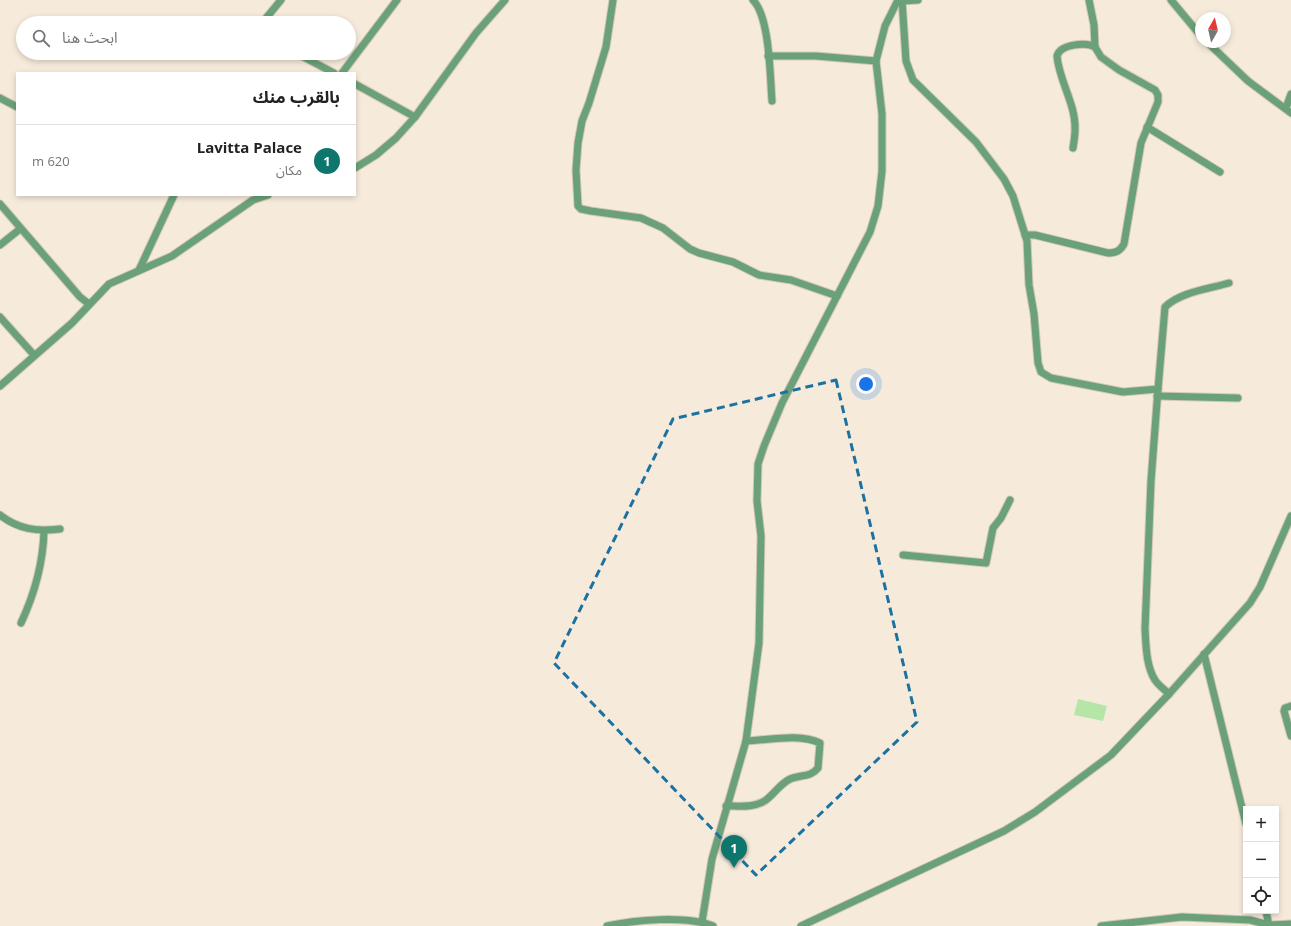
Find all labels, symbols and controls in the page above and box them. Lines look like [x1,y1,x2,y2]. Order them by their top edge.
north arrow [1195,12,1231,48]
search box [16,16,356,60]
icon: search [30,27,52,49]
text: ابحث هنا [62,27,118,47]
text: بالقرب منك [253,85,340,108]
text: Lavitta Palace [197,137,302,157]
text: 620 m [32,152,70,170]
text: 1 [323,152,331,170]
text: مكان [276,161,302,179]
your location [856,374,876,394]
map controls [1243,806,1279,914]
button: + [1243,806,1279,842]
pin: 1 [721,835,747,868]
button: − [1243,842,1279,878]
button: locate [1243,878,1279,914]

